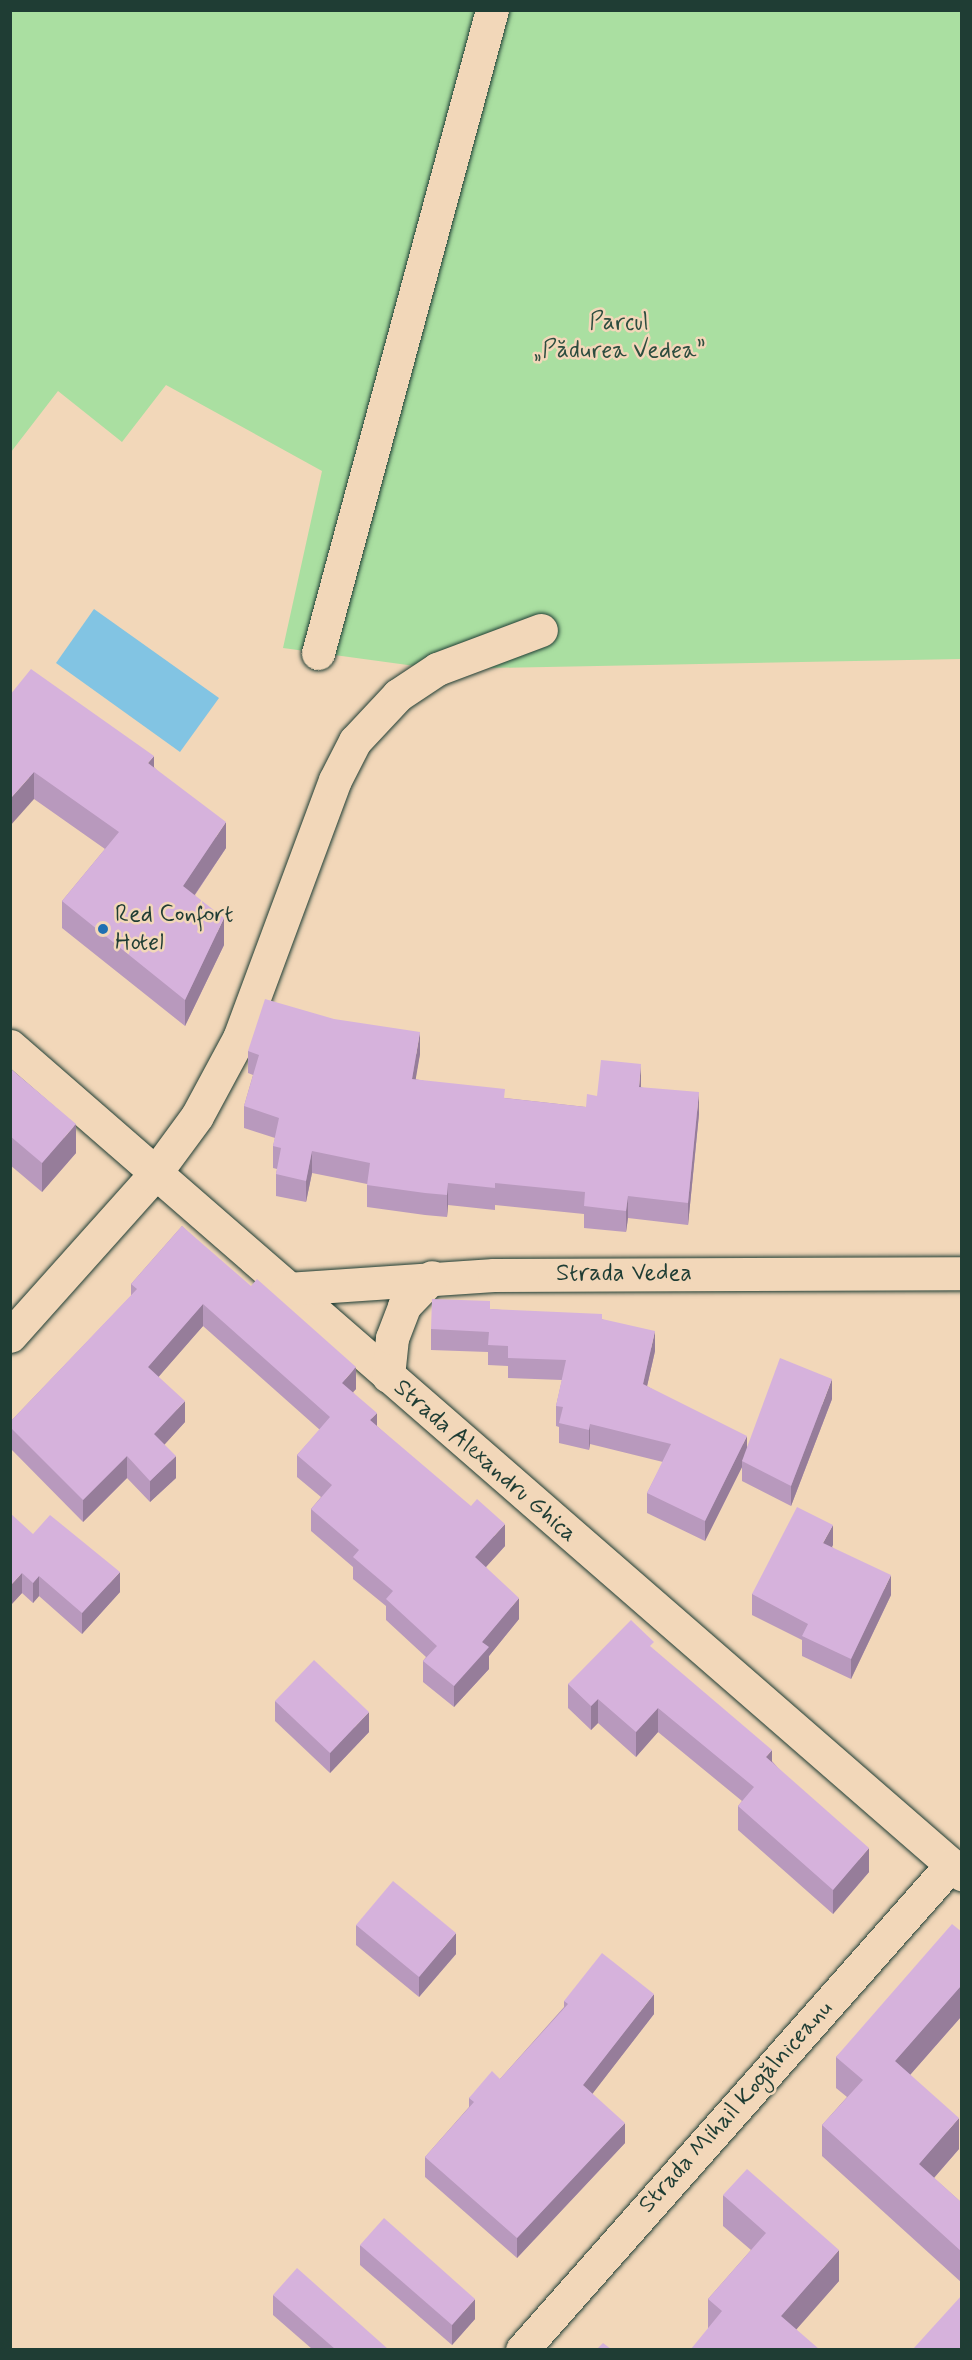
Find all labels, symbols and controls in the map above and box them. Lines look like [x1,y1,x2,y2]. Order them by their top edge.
park label: Parcul „Pădurea Vedea” [533,309,705,365]
place label: Red Confort Hotel [115,901,237,957]
marker: Red Confort Hotel [96,922,110,936]
street label: Strada Vedea [555,1260,693,1288]
street label: Strada Alexandru Ghica [388,1374,582,1548]
street label: Strada Mihail Kogălniceanu [633,1995,839,2219]

